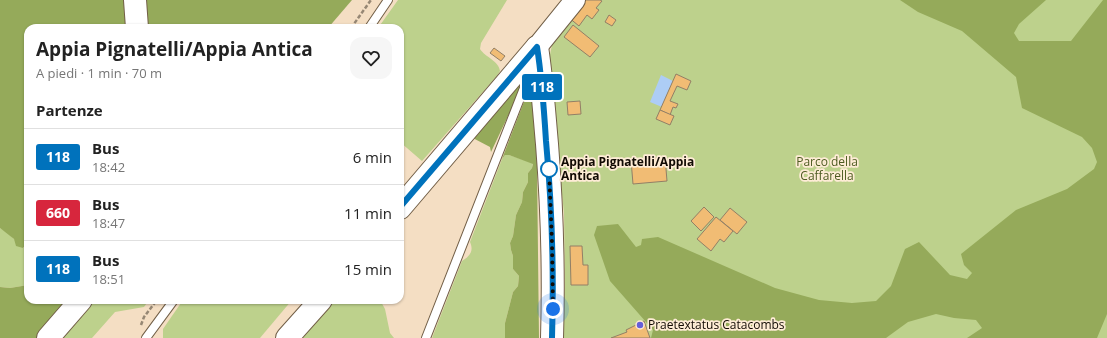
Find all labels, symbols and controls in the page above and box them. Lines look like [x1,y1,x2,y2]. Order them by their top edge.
text: Appia Pignatelli/Appia Antica [36,36,313,62]
button: heart [350,37,392,79]
text: A piedi · 1 min · 70 m [36,64,162,82]
line badge: 118 [519,74,565,100]
text: 118 [530,77,554,96]
text: Partenze [36,100,103,120]
text: Bus [92,138,119,158]
text: 118 [46,147,70,166]
text: 6 min [353,147,392,167]
place label: Appia Pignatelli/Appia Antica [561,153,694,184]
park label: Parco della Caffarella [796,153,858,184]
text: 18:42 [92,158,125,176]
marker: Appia Pignatelli/Appia Antica [540,160,558,178]
text: Bus [92,194,119,214]
text: 660 [46,203,70,222]
text: 11 min [344,203,392,223]
text: 18:47 [92,214,125,232]
text: Bus [92,250,119,270]
text: 118 [46,259,70,278]
text: 15 min [344,259,392,279]
text: 18:51 [92,270,125,288]
your location [543,299,563,319]
place label: Praetextatus Catacombs [648,316,785,333]
marker: Praetextatus Catacombs [635,320,645,330]

